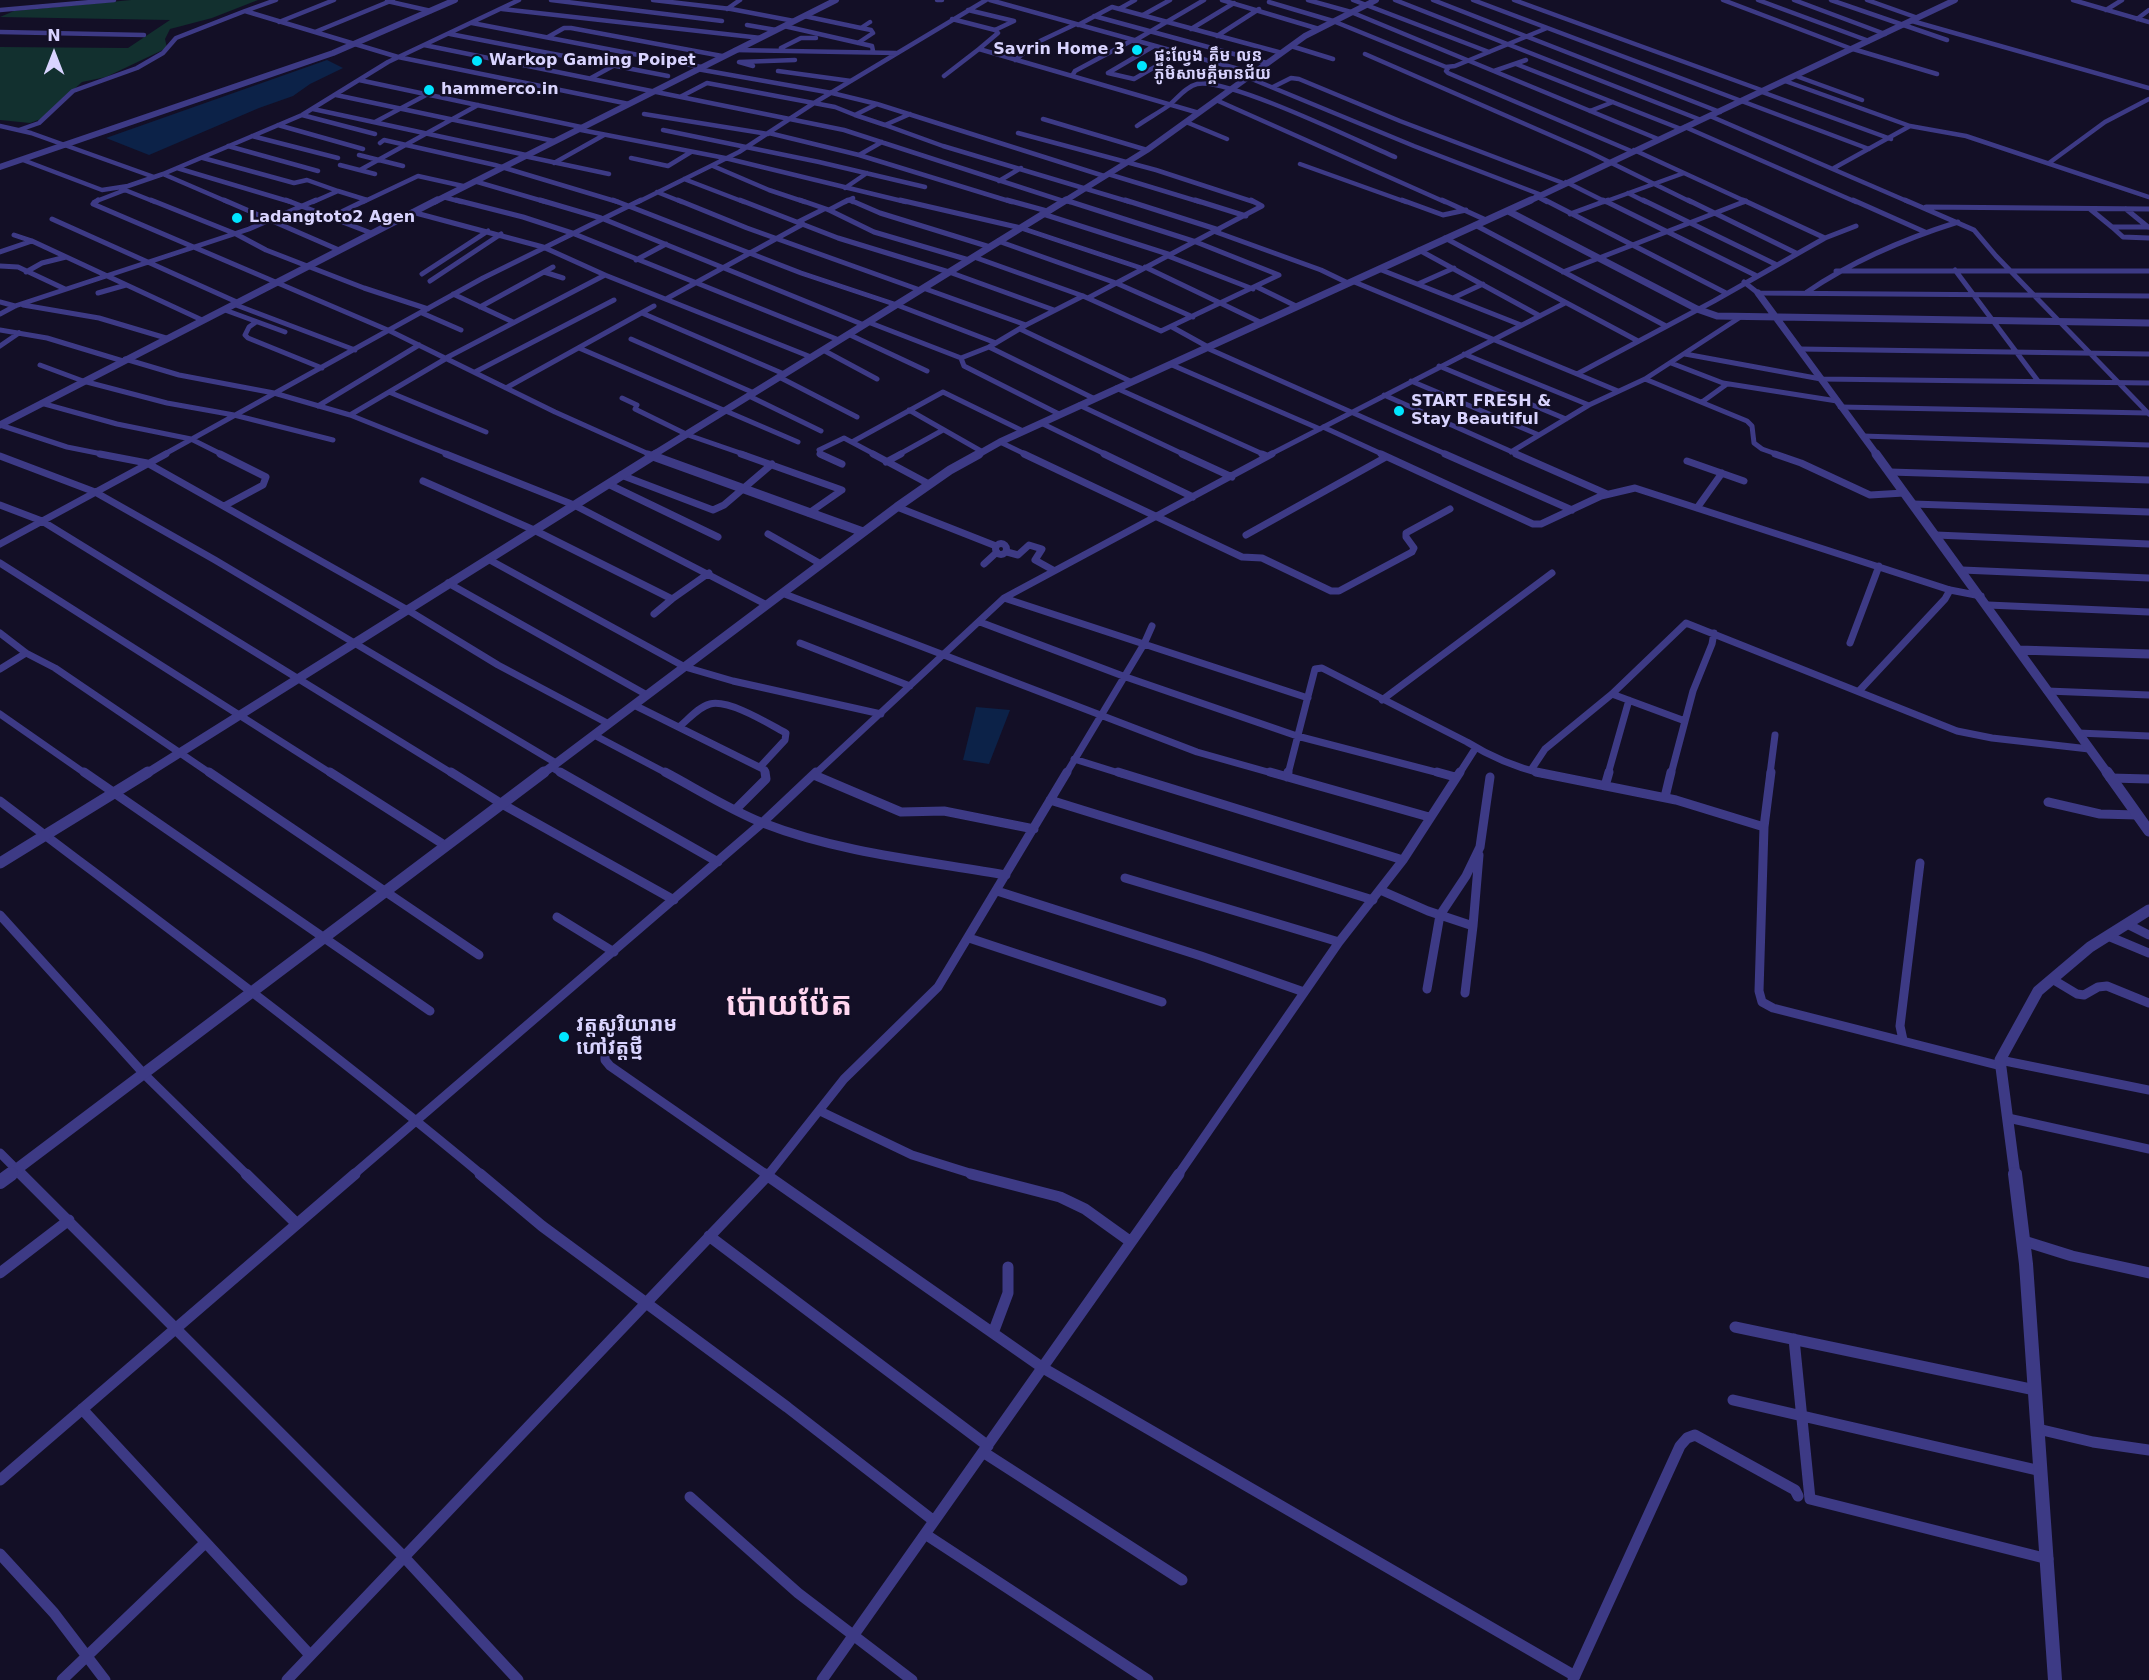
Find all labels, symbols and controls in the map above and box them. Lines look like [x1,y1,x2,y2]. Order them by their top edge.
north arrow [24,24,84,84]
text: N [47,26,61,45]
place label: Savrin Home 3 [993,40,1125,60]
marker: Savrin Home 3 [1130,43,1144,57]
place label: ផ្ទះល្វែង គឹម លន ភូមិសាមគ្គីមានជ័យ [1154,47,1271,85]
place label: Warkop Gaming Poipet [489,51,696,71]
marker: Warkop Gaming Poipet [470,54,484,68]
marker: ផ្ទះល្វែង គឹម លន ភូមិសាមគ្គីមានជ័យ [1135,59,1149,73]
place label: hammerco.in [441,80,559,100]
marker: hammerco.in [422,83,436,97]
place label: Ladangtoto2 Agen [249,208,415,228]
marker: Ladangtoto2 Agen [230,211,244,225]
place label: START FRESH & Stay Beautiful [1411,392,1551,430]
marker: START FRESH & Stay Beautiful [1392,404,1406,418]
district label: ប៉ោយប៉ែត [726,988,852,1026]
place label: វត្តសូរិយារាម ហៅវត្តថ្មី [576,1014,677,1061]
marker: វត្តសូរិយារាម ហៅវត្តថ្មី [557,1030,571,1044]

